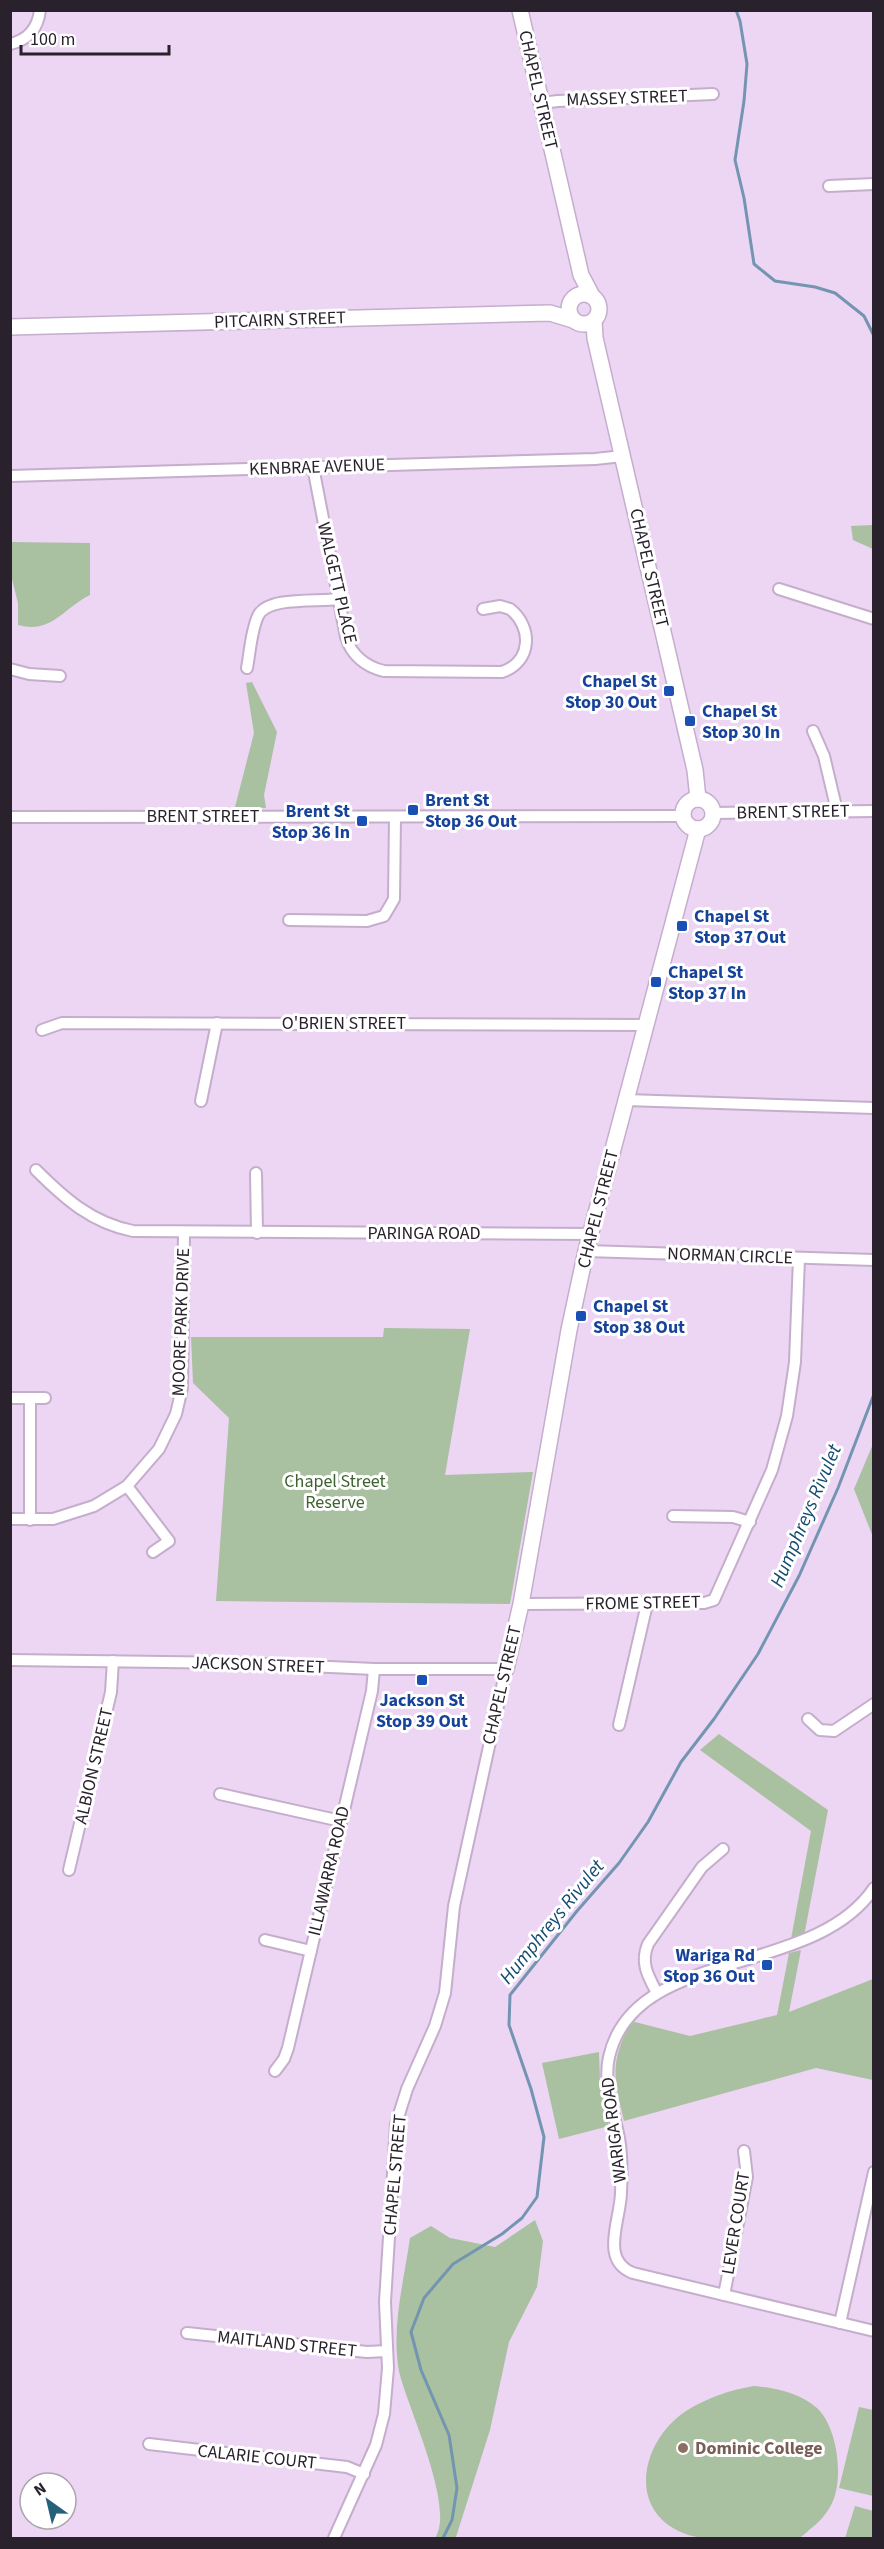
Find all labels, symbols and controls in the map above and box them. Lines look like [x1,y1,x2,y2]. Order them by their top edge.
scale bar [21,18,170,56]
text: 100 m [30,27,75,52]
street label: CHAPEL STREET [512,28,564,152]
street label: MASSEY STREET [566,83,688,113]
street label: PITCAIRN STREET [214,305,347,335]
street label: KENBRAE AVENUE [249,452,385,482]
street label: CHAPEL STREET [623,506,675,630]
street label: WALGETT PLACE [311,520,363,646]
place label: Chapel St Stop 30 Out [565,669,657,715]
marker: Chapel St Stop 30 Out [662,684,676,698]
place label: Chapel St Stop 30 In [702,699,780,745]
marker: Chapel St Stop 30 In [683,714,697,728]
place label: Brent St Stop 36 Out [425,788,517,834]
place label: Brent St Stop 36 In [272,799,350,845]
street label: BRENT STREET [736,799,850,825]
marker: Brent St Stop 36 Out [406,803,420,817]
street label: BRENT STREET [147,804,260,829]
marker: Brent St Stop 36 In [355,814,369,828]
place label: Chapel St Stop 37 Out [694,904,786,950]
marker: Chapel St Stop 37 Out [675,919,689,933]
place label: Chapel St Stop 37 In [668,960,746,1006]
marker: Chapel St Stop 37 In [649,975,663,989]
street label: O'BRIEN STREET [282,1011,407,1036]
street label: CHAPEL STREET [571,1147,625,1271]
street label: PARINGA ROAD [367,1221,481,1246]
street label: NORMAN CIRCLE [667,1241,793,1271]
street label: MOORE PARK DRIVE [166,1247,196,1397]
place label: Chapel St Stop 38 Out [593,1294,685,1340]
marker: Chapel St Stop 38 Out [574,1309,588,1323]
water label: Humphreys Rivulet [763,1440,849,1592]
park label: Chapel Street Reserve [284,1469,386,1515]
street label: FROME STREET [585,1589,701,1617]
street label: CHAPEL STREET [476,1623,528,1747]
street label: JACKSON STREET [191,1650,325,1680]
marker: Jackson St Stop 39 Out [415,1673,429,1687]
place label: Jackson St Stop 39 Out [376,1688,468,1734]
street label: ALBION STREET [68,1705,120,1827]
street label: ILLAWARRA ROAD [302,1804,356,1938]
water label: Humphreys Rivulet [493,1853,611,1990]
place label: Wariga Rd Stop 36 Out [663,1943,755,1989]
marker: Wariga Rd Stop 36 Out [760,1958,774,1972]
street label: WARIGA ROAD [595,2076,633,2184]
street label: CHAPEL STREET [377,2113,413,2237]
street label: LEVER COURT [716,2169,757,2276]
street label: MAITLAND STREET [216,2324,358,2364]
place label: Dominic College [695,2436,823,2461]
street label: CALARIE COURT [196,2438,318,2476]
marker: Dominic College [676,2441,690,2455]
north arrow [18,2471,78,2531]
text: N [30,2477,51,2501]

